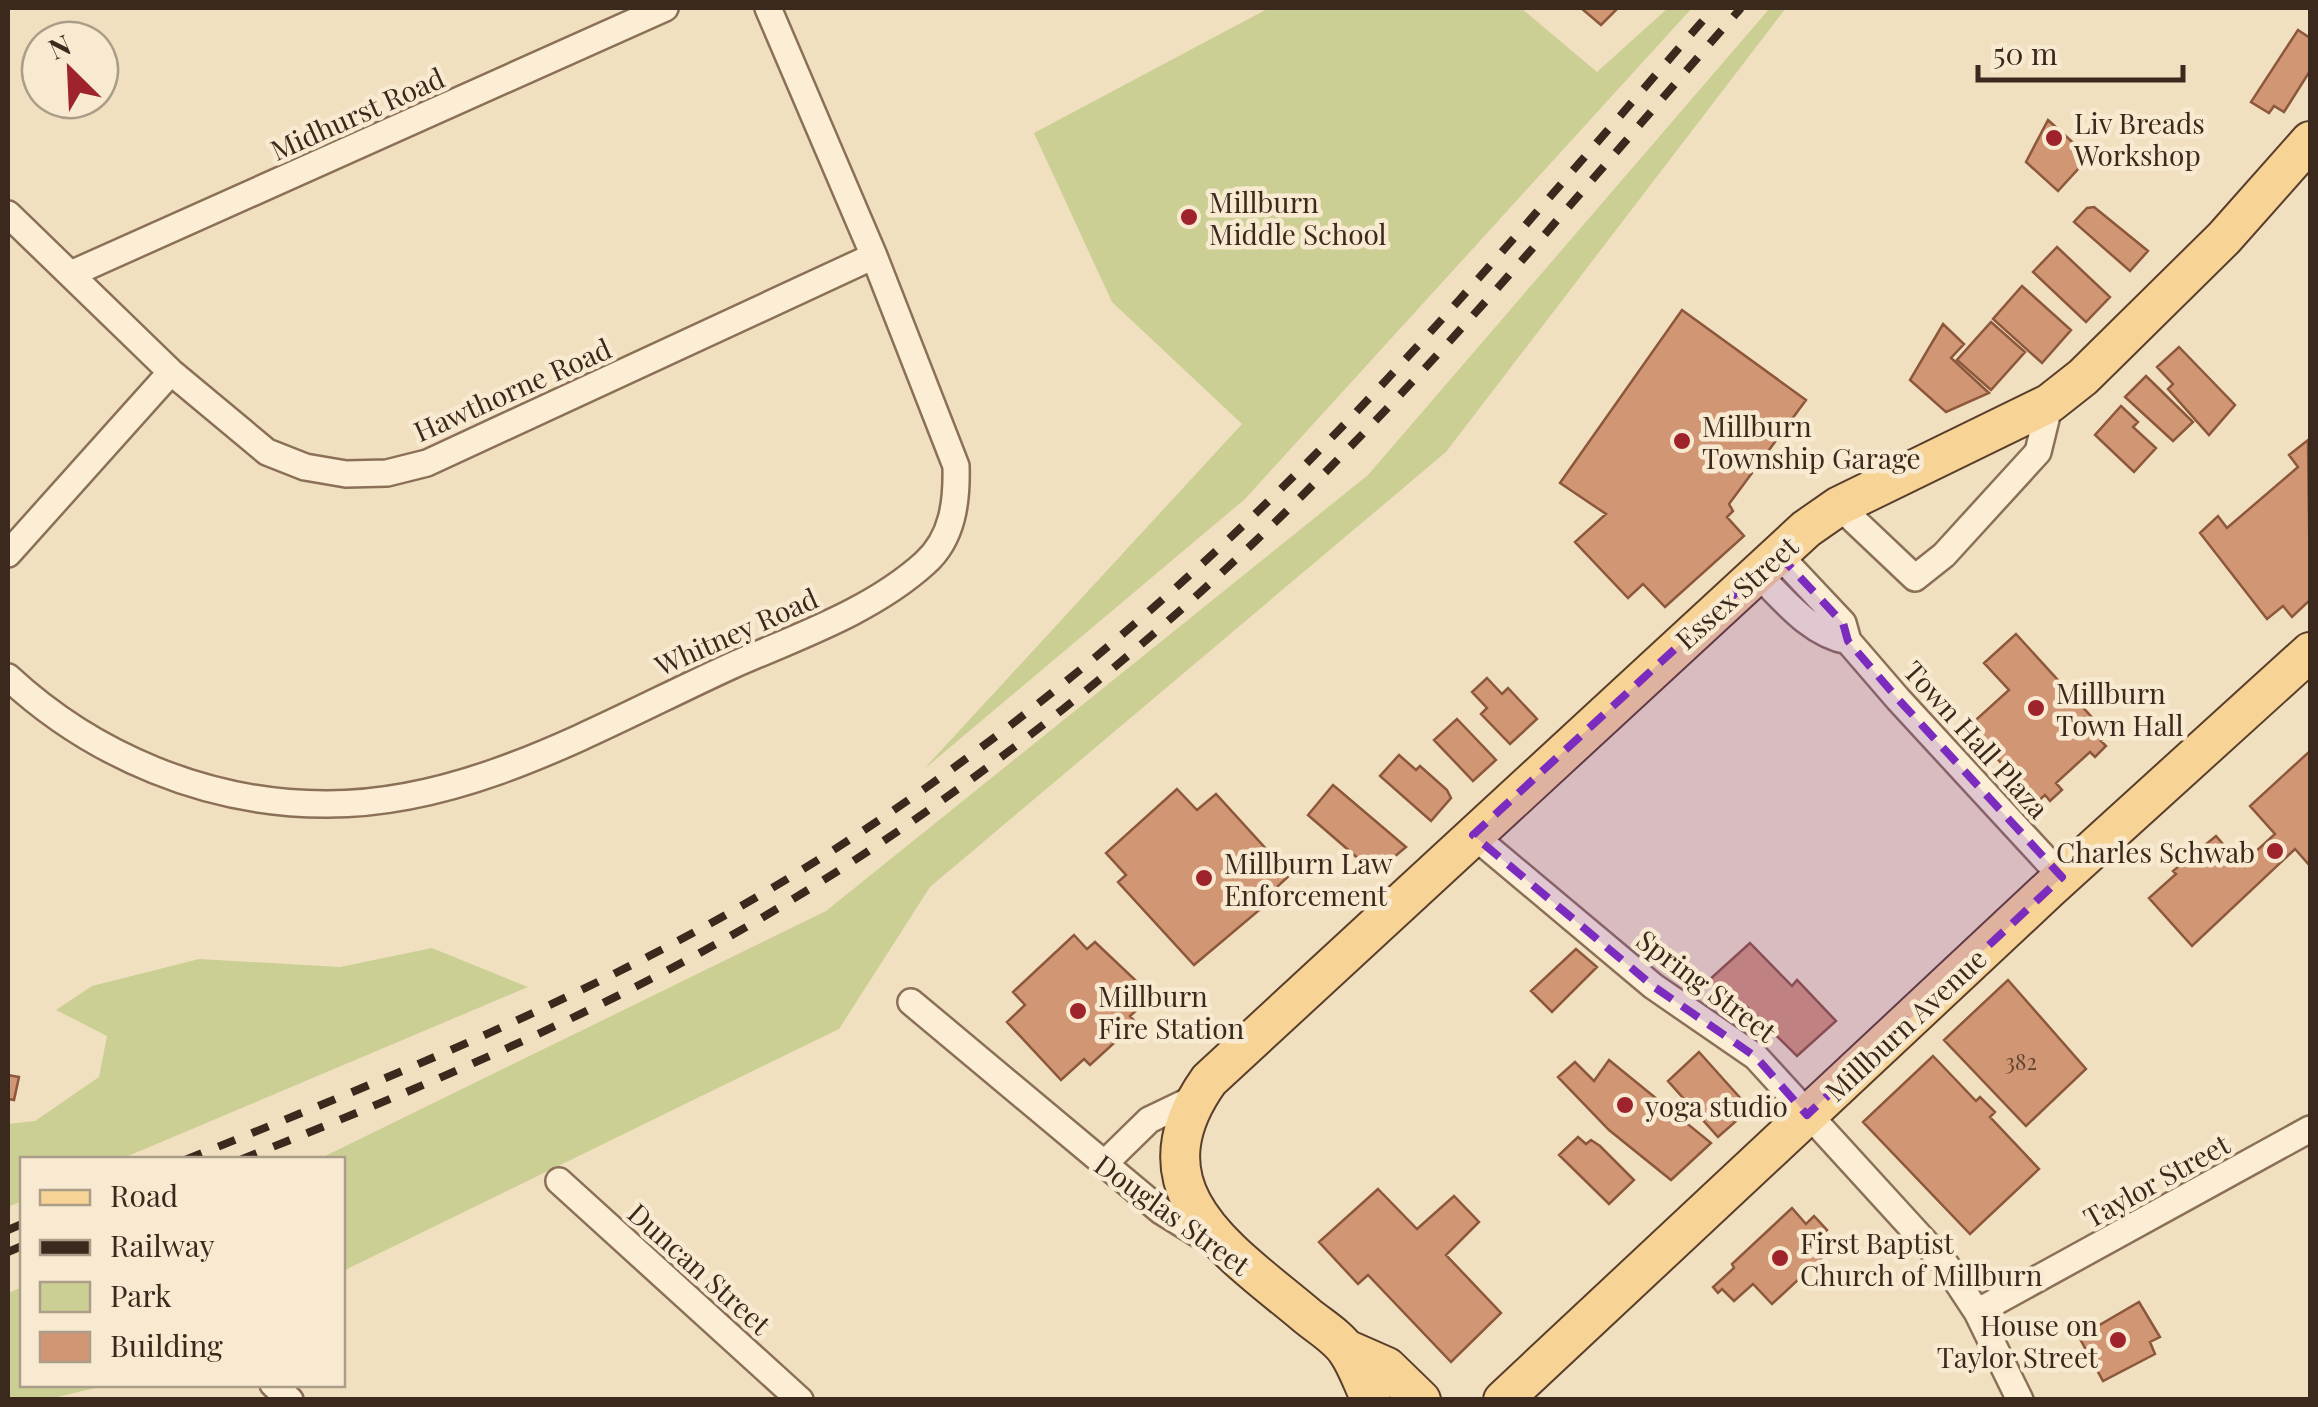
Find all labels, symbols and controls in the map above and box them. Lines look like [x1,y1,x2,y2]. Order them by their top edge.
north arrow [20,20,120,120]
scale bar [1978,20,2183,82]
text: N [42,25,76,67]
text: 50 m [1993,33,2058,73]
street label: Midhurst Road [264,58,450,168]
place label: Liv Breads Workshop [2073,104,2205,173]
marker: Liv Breads Workshop [2043,127,2065,149]
place label: Millburn Middle School [1209,183,1387,252]
marker: Millburn Middle School [1178,206,1200,228]
street label: Hawthorne Road [408,329,616,449]
place label: Millburn Township Garage [1702,407,1921,476]
marker: Millburn Township Garage [1671,430,1693,452]
street label: Essex Street [1667,527,1806,657]
street label: Whitney Road [648,579,823,684]
street label: Town Hall Plaza [1896,652,2058,826]
place label: Millburn Town Hall [2056,674,2184,743]
marker: Millburn Town Hall [2025,697,2047,719]
place label: Charles Schwab [2056,833,2255,870]
marker: Charles Schwab [2264,840,2286,862]
place label: Millburn Law Enforcement [1224,844,1393,913]
marker: Millburn Law Enforcement [1193,867,1215,889]
street label: Spring Street [1630,920,1785,1050]
street label: Millburn Avenue [1816,939,1994,1109]
place label: Millburn Fire Station [1098,977,1245,1046]
marker: Millburn Fire Station [1067,1000,1089,1022]
house number: 382 [2005,1046,2037,1076]
place label: yoga studio [1644,1087,1788,1124]
marker: yoga studio [1614,1094,1636,1116]
street label: Taylor Street [2077,1124,2236,1235]
street label: Douglas Street [1088,1145,1259,1283]
legend [20,1157,345,1387]
text: Road [110,1175,178,1215]
street label: Duncan Street [621,1194,780,1343]
place label: First Baptist Church of Millburn [1800,1224,2043,1293]
text: Railway [110,1225,215,1265]
marker: First Baptist Church of Millburn [1769,1247,1791,1269]
text: Park [110,1275,172,1315]
place label: House on Taylor Street [1937,1306,2099,1375]
text: Building [110,1325,223,1365]
marker: House on Taylor Street [2107,1329,2129,1351]

